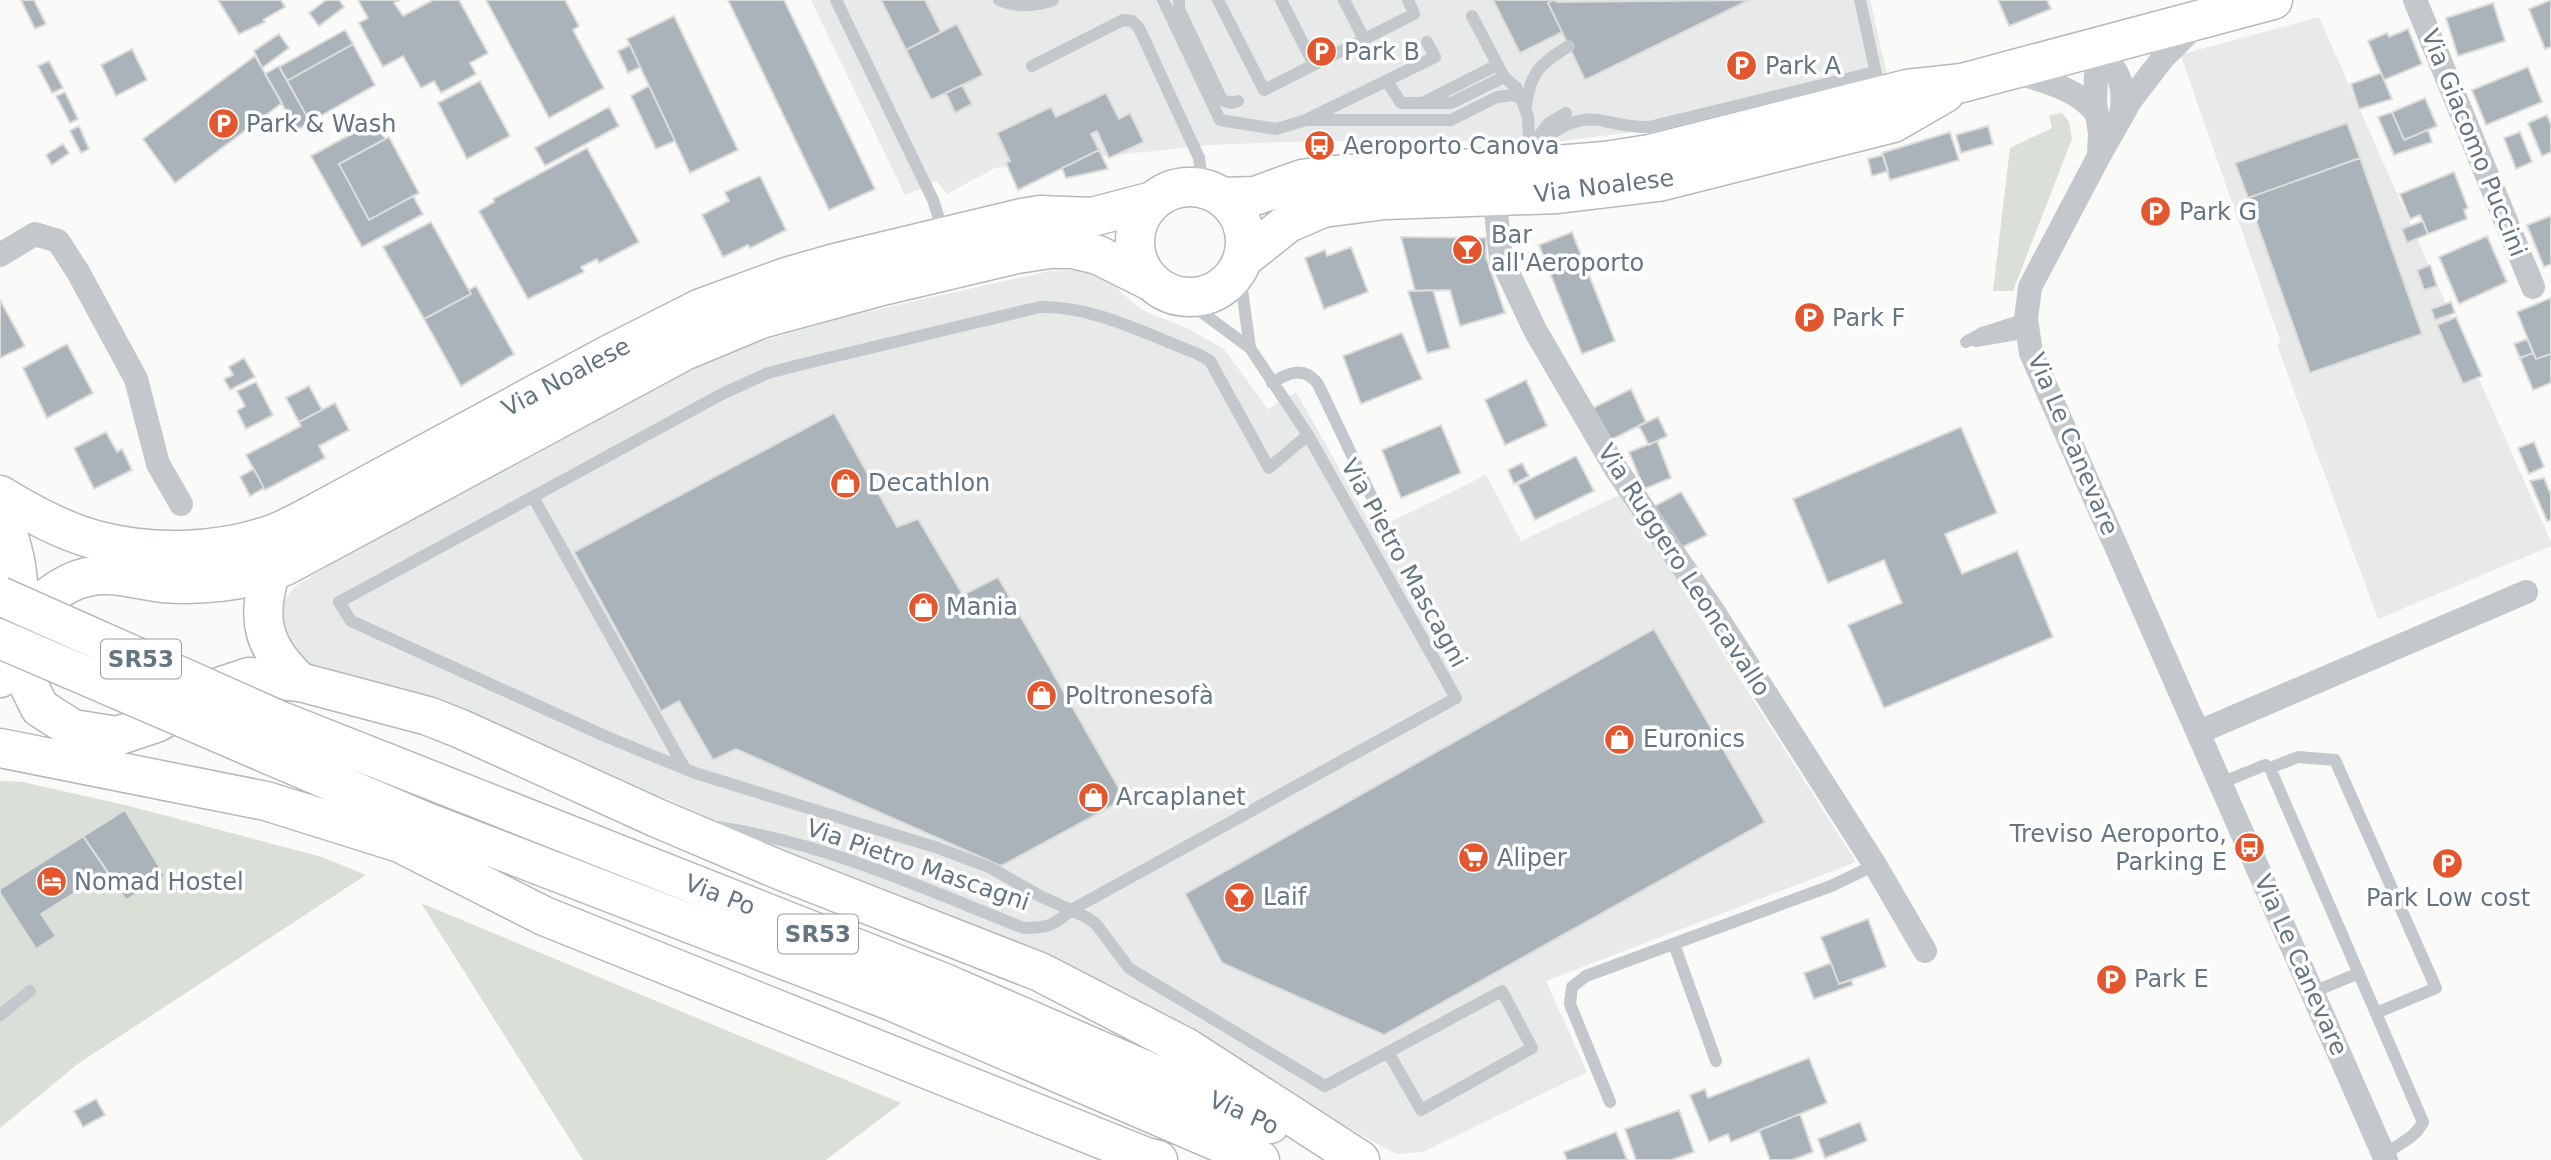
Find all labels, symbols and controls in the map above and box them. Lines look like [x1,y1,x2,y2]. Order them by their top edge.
street label: Via Giacomo Puccini [2416,25,2532,261]
parking icon: Park B [1304,35,1338,69]
place label: Park B [1344,38,1420,66]
parking icon: Park A [1725,49,1759,83]
place label: Park A [1765,52,1841,80]
parking icon: Park & Wash [206,107,240,141]
place label: Park & Wash [246,110,396,138]
bus stop icon: Aeroporto Canova [1303,129,1337,163]
place label: Aeroporto Canova [1343,132,1560,160]
street label: Via Noalese [1532,164,1676,208]
parking icon: Park G [2139,195,2173,229]
place label: Park G [2179,198,2257,226]
place label: Bar all'Aeroporto [1491,221,1644,277]
bar icon: Bar all'Aeroporto [1451,232,1485,266]
parking icon: Park F [1792,301,1826,335]
place label: Park F [1832,304,1905,332]
street label: Via Noalese [497,332,635,422]
street label: Via Le Canevare [2022,349,2124,539]
street label: Via Ruggero Leoncavallo [1592,439,1776,701]
street label: Via Pietro Mascagni [1335,454,1473,672]
shop icon: Decathlon [828,466,862,500]
place label: Decathlon [868,469,990,497]
shop icon: Mania [906,590,940,624]
place label: Mania [946,593,1018,621]
road number: SR53 [101,639,181,678]
shop icon: Poltronesofà [1025,679,1059,713]
place label: Poltronesofà [1065,682,1214,710]
shop icon: Euronics [1603,722,1637,756]
place label: Euronics [1643,725,1745,753]
shop icon: Arcaplanet [1076,780,1110,814]
place label: Arcaplanet [1116,783,1246,811]
street label: Via Pietro Mascagni [803,814,1033,916]
place label: Treviso Aeroporto, Parking E [2009,820,2227,876]
bus stop icon: Treviso Aeroporto, Parking E [2233,831,2267,865]
supermarket icon: Aliper [1457,841,1491,875]
place label: Aliper [1497,844,1567,872]
parking icon: Park Low cost [2431,847,2465,881]
hotel icon: Nomad Hostel [34,865,68,899]
place label: Nomad Hostel [74,868,244,896]
street label: Via Po [681,869,759,921]
street label: Via Le Canevare [2249,870,2353,1060]
bar icon: Laif [1223,880,1257,914]
place label: Laif [1263,883,1307,911]
place label: Park Low cost [2366,884,2530,912]
road number: SR53 [778,914,858,953]
parking icon: Park E [2094,962,2128,996]
place label: Park E [2134,965,2209,993]
street label: Via Po [1205,1085,1283,1141]

